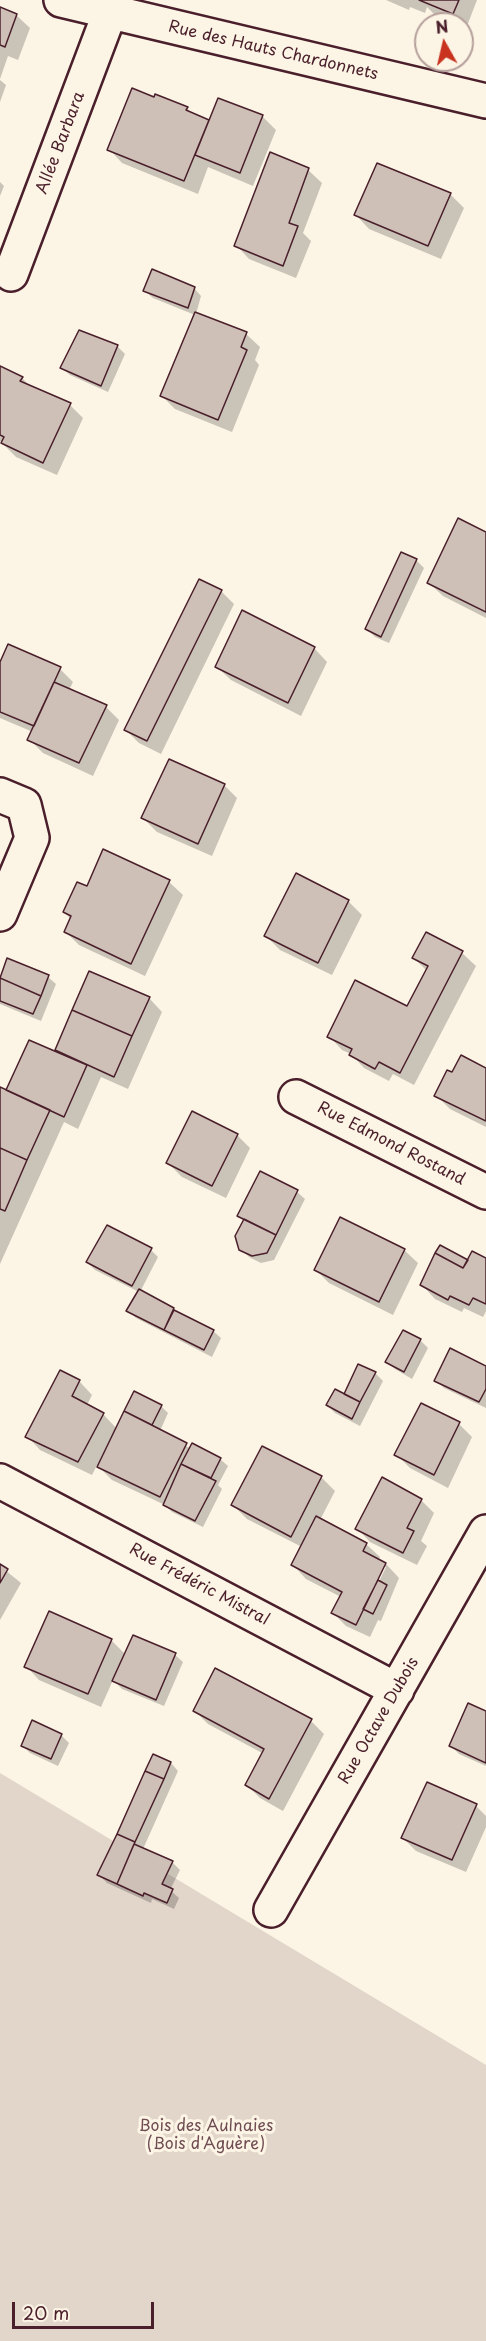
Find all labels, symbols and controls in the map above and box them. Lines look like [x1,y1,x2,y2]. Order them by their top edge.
north arrow [414,12,474,72]
text: N [434,13,450,39]
street label: Rue des Hauts Chardonnets [166,17,380,85]
street label: Allée Barbara [33,89,89,197]
street label: Rue Edmond Rostand [314,1098,468,1190]
street label: Rue Frédéric Mistral [126,1540,272,1630]
street label: Rue Octave Dubois [335,1654,423,1788]
park label: Bois des Aulnaies (Bois d'Aguère) [139,2117,273,2155]
scale bar [15,2290,158,2328]
text: 20 m [23,2299,69,2326]

